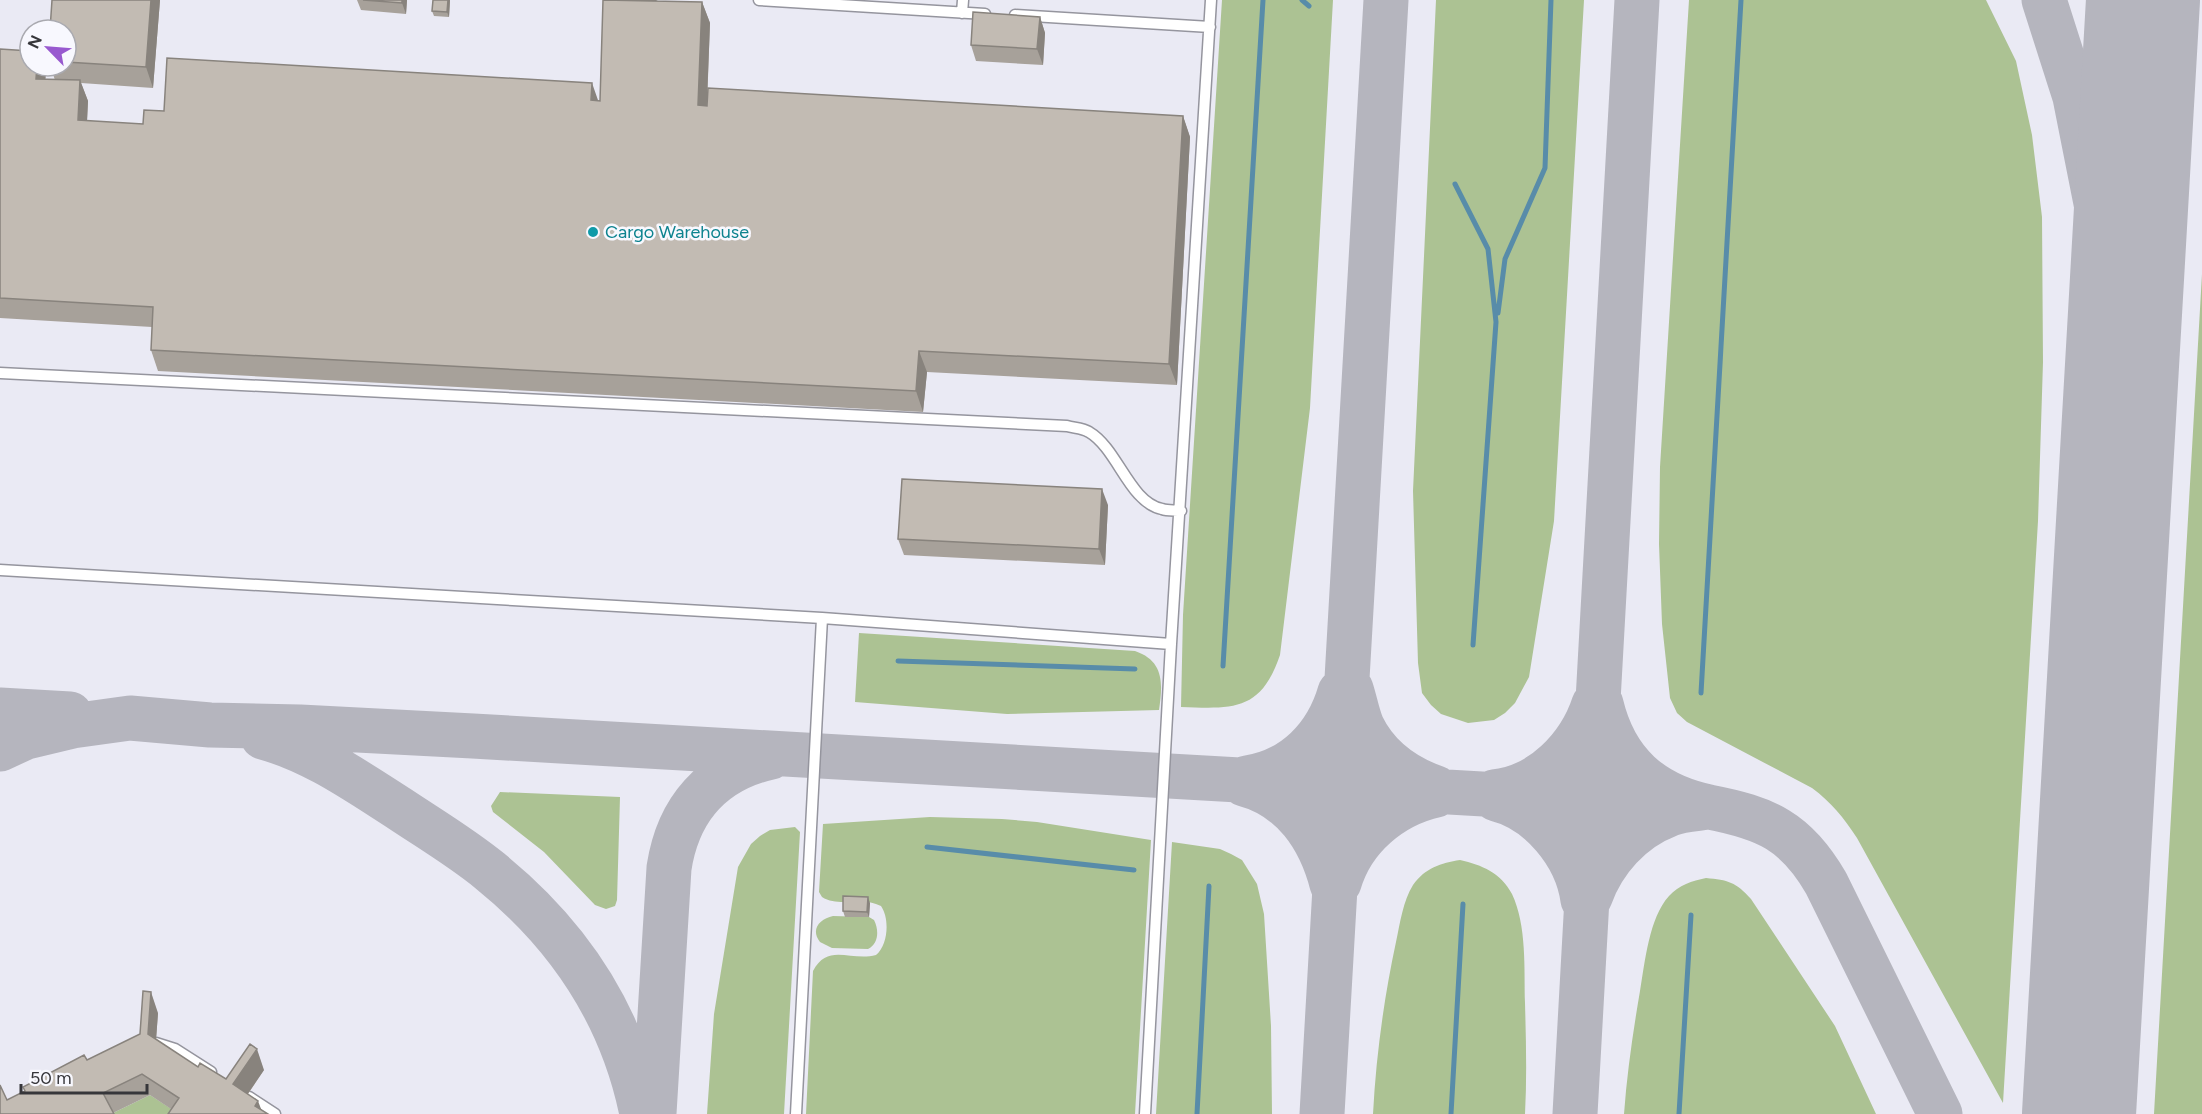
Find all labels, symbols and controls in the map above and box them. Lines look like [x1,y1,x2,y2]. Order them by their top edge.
north arrow [18,18,78,78]
text: N [24,32,46,51]
place label: Cargo Warehouse [605,221,749,243]
marker: Cargo Warehouse [586,225,600,239]
scale bar [21,1057,147,1095]
text: 50 m [30,1067,72,1089]

